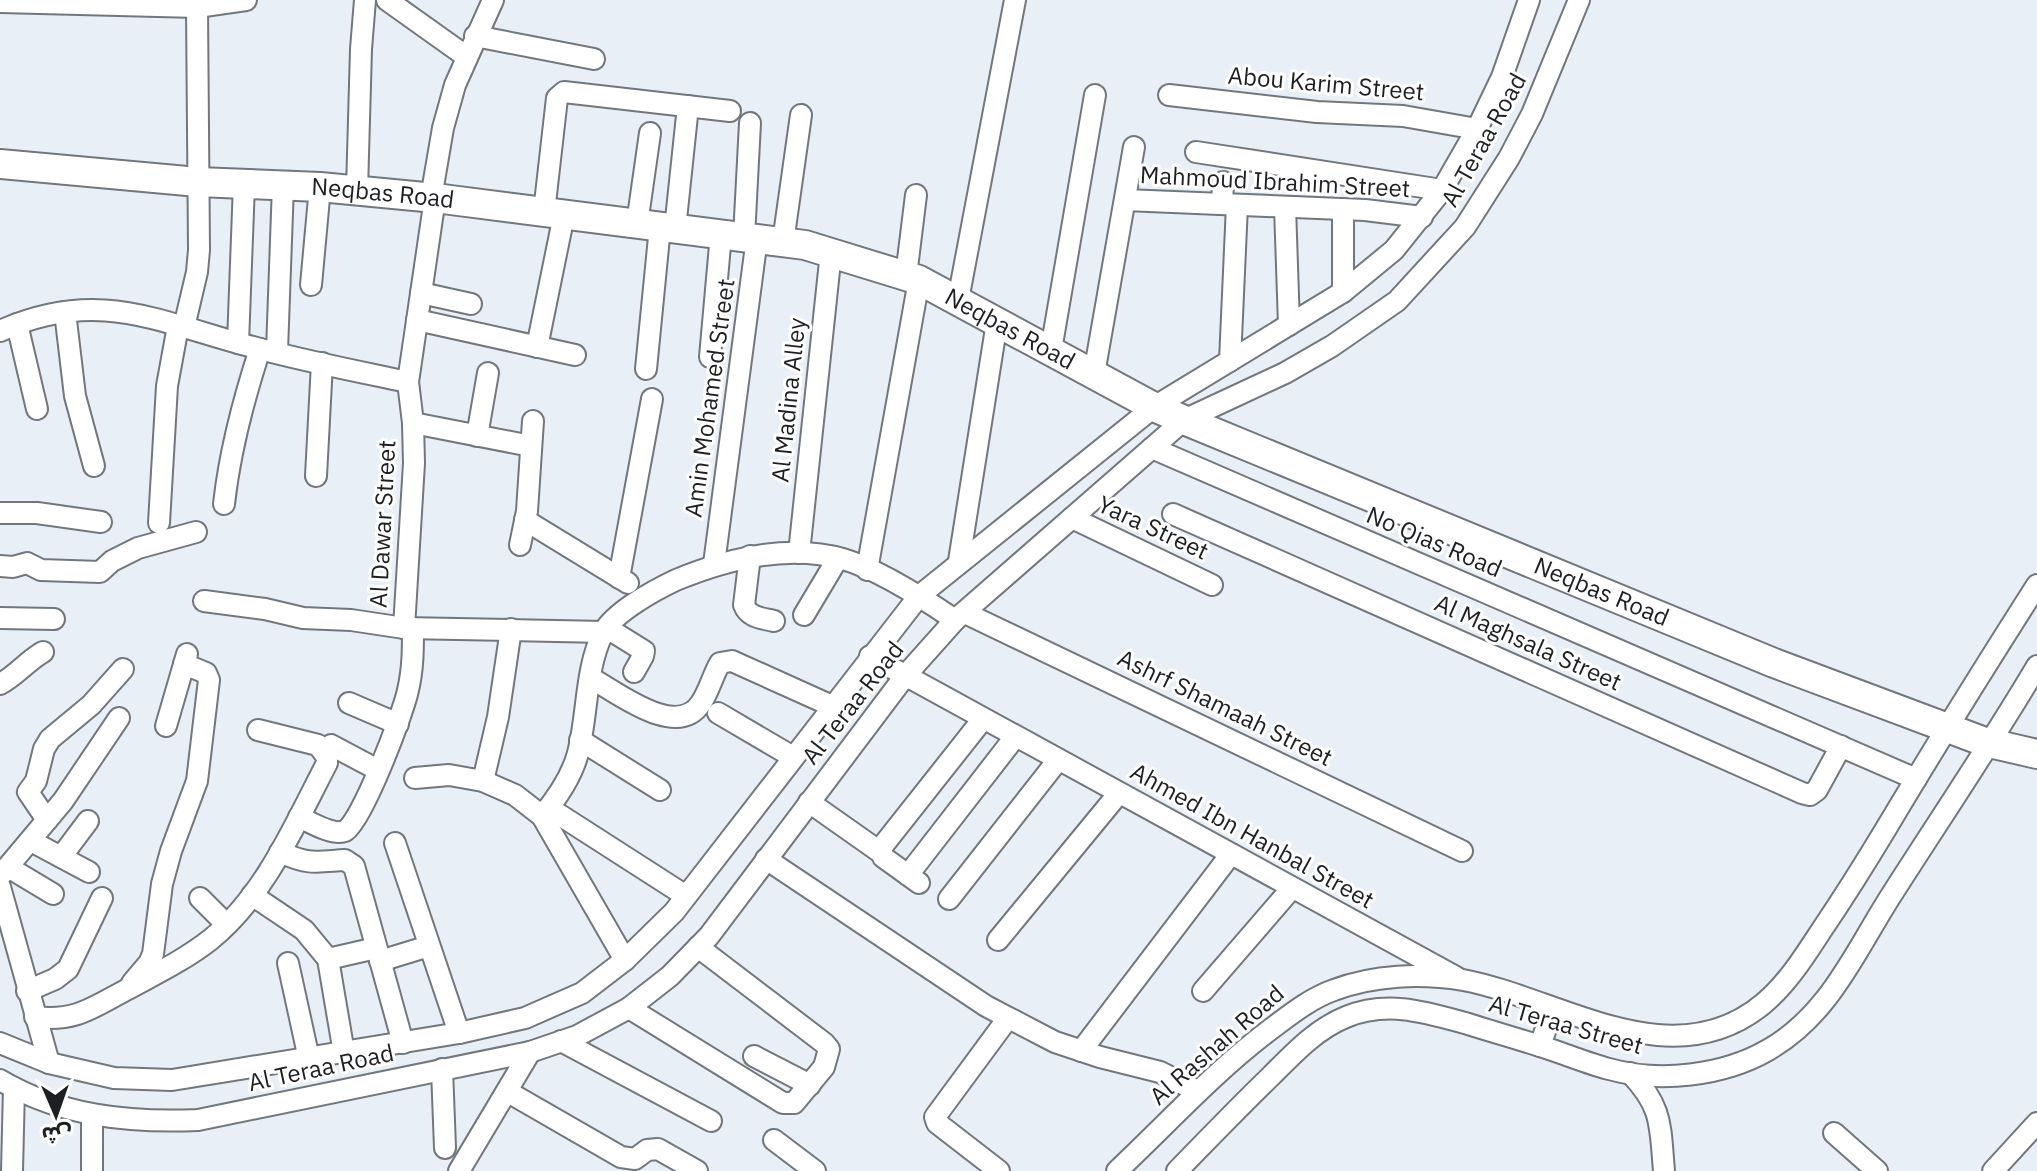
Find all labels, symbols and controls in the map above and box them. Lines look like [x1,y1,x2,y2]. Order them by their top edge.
street label: Abou Karim Street [1227,58,1426,108]
street label: Al Teraa Road [1433,67,1533,212]
street label: Mahmoud Ibrahim Street [1139,158,1411,204]
street label: Neqbas Road [311,170,456,215]
street label: Amin Mohamed Street [676,277,742,519]
street label: Neqbas Road [940,280,1081,376]
street label: Al Madina Alley [763,316,813,484]
street label: Al Dawar Street [362,439,402,609]
street label: Yara Street [1093,487,1214,567]
street label: No Qias Road [1362,498,1507,584]
street label: Neqbas Road [1529,549,1674,633]
street label: Al Maghsala Street [1430,586,1627,698]
street label: Al Teraa Road [794,634,910,771]
street label: Ashrf Shamaah Street [1113,641,1338,773]
street label: Ahmed Ibn Hanbal Street [1125,755,1380,915]
street label: Al Rashah Road [1142,977,1290,1111]
street label: Al Teraa Street [1486,987,1647,1061]
street label: Al Teraa Road [245,1036,397,1098]
north arrow [16,1075,96,1155]
text: ش [41,1120,72,1151]

